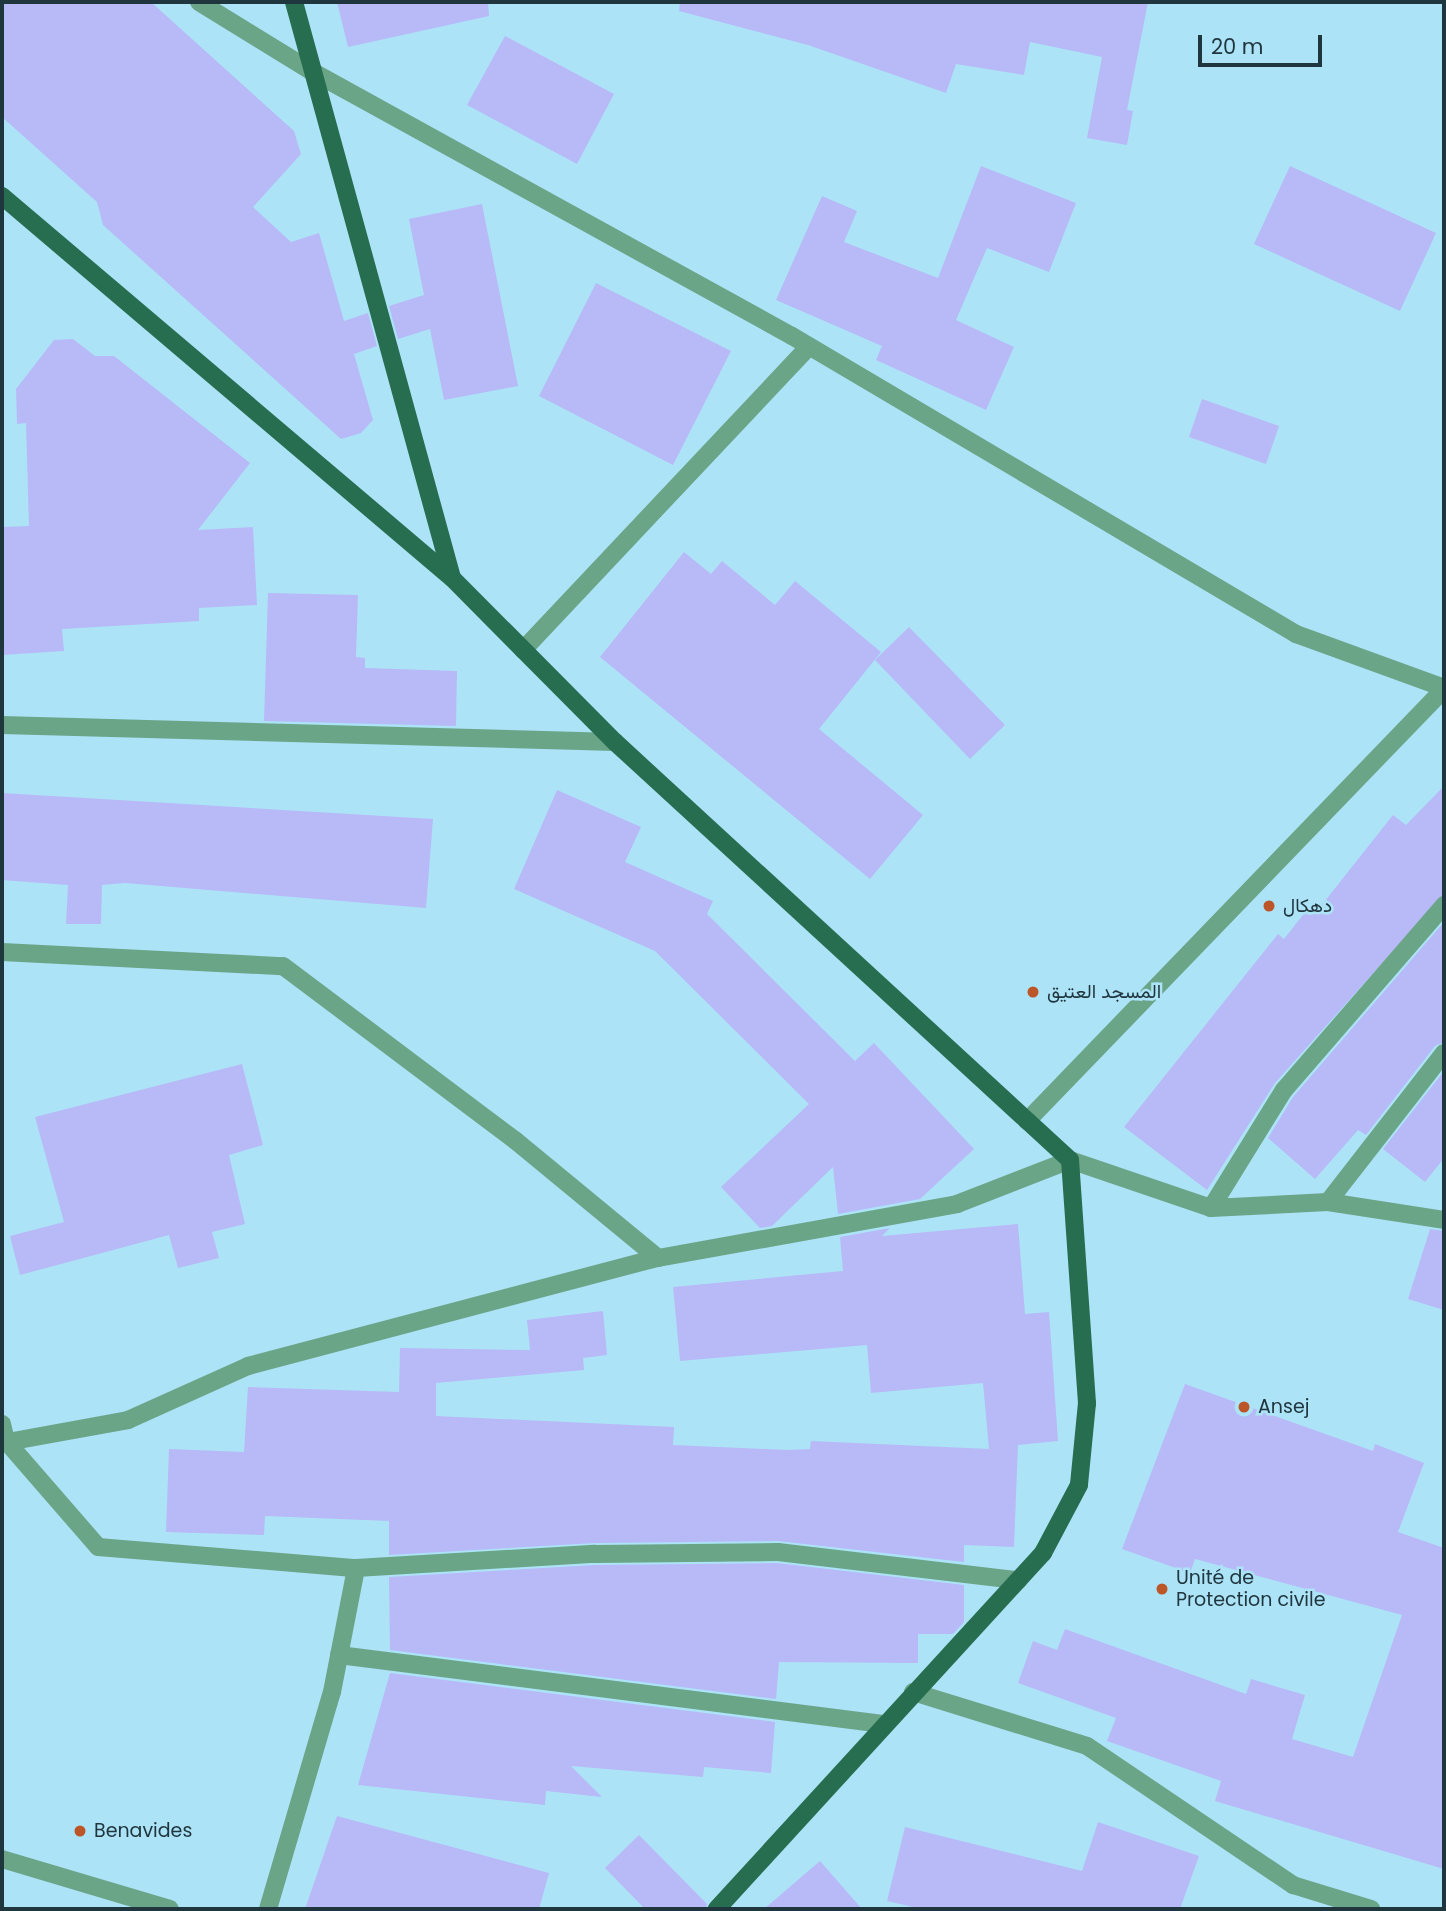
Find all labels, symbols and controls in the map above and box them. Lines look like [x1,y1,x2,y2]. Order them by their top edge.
scale bar [1201,21,1325,65]
text: 20 m [1211,32,1264,61]
place label: دهكال [1283,895,1332,917]
marker: دهكال [1261,898,1277,914]
place label: المسجد العتيق [1047,981,1161,1003]
marker: المسجد العتيق [1025,984,1041,1000]
place label: Ansej [1258,1396,1309,1418]
marker: Ansej [1236,1399,1252,1415]
place label: Unité de Protection civile [1176,1567,1325,1611]
marker: Unité de Protection civile [1154,1581,1170,1597]
place label: Benavides [94,1820,192,1842]
marker: Benavides [72,1823,88,1839]

